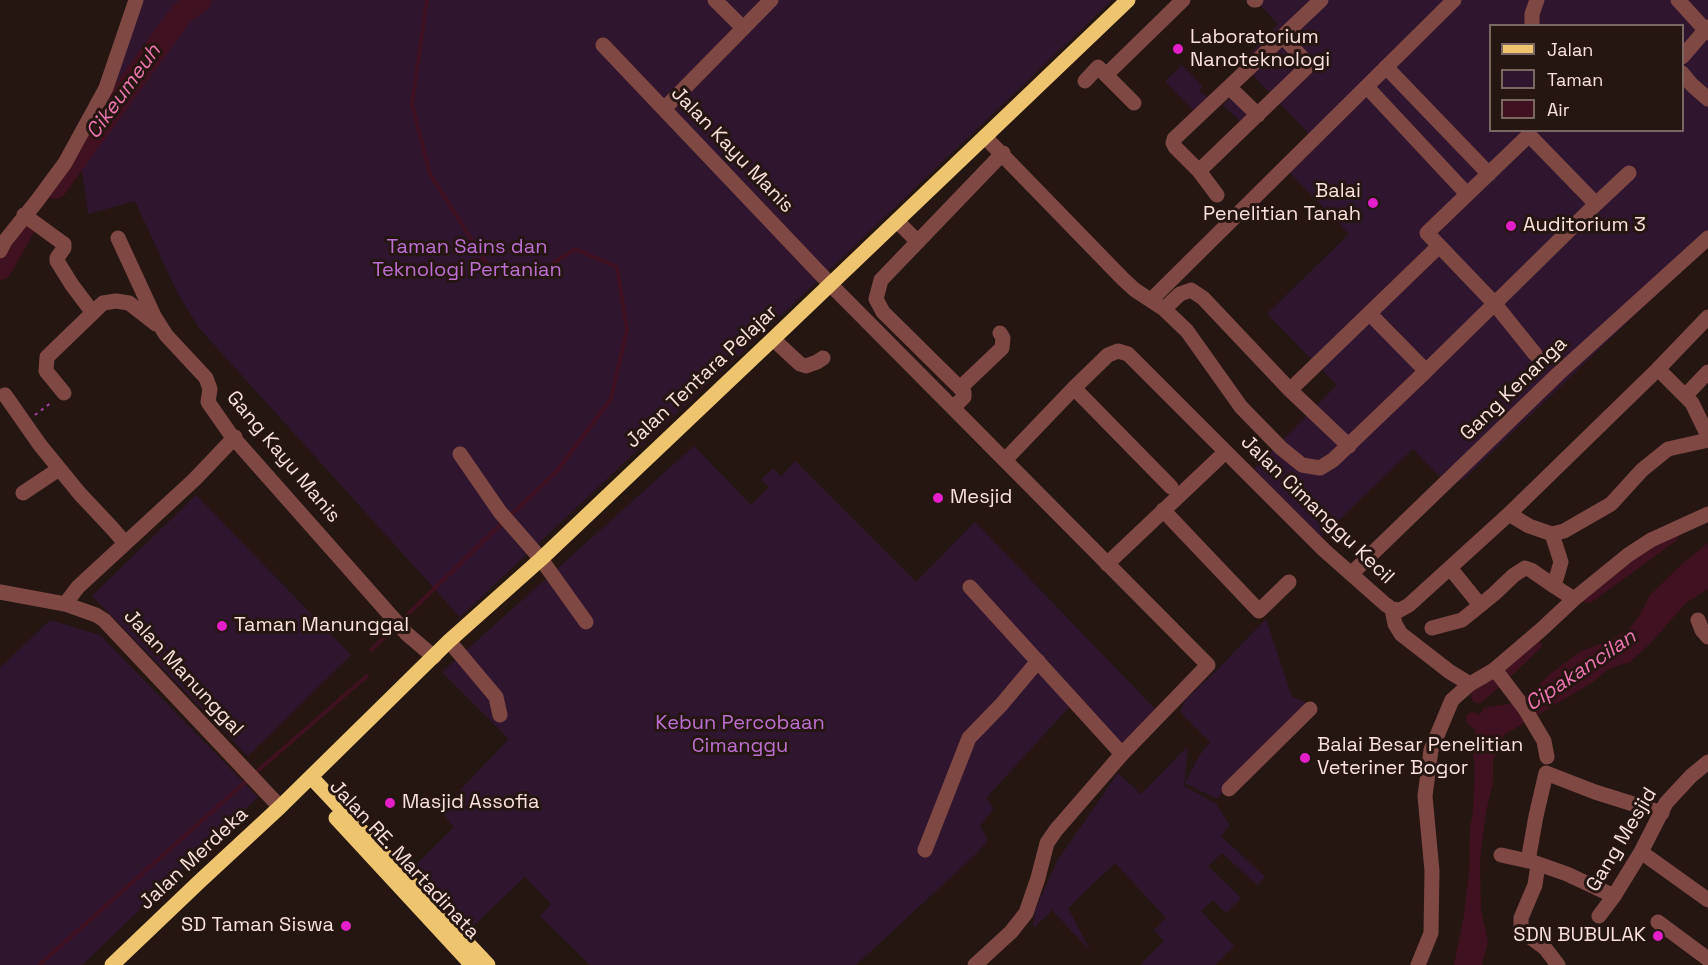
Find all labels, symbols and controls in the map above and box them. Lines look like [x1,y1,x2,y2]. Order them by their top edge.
legend [1489,24,1684,132]
place label: Laboratorium Nanoteknologi [1190,26,1330,73]
text: Jalan [1547,38,1593,61]
water label: Cikeumeuh [81,40,167,144]
marker: Laboratorium Nanoteknologi [1171,42,1185,56]
text: Taman [1547,68,1603,91]
street label: Jalan Kayu Manis [666,82,798,218]
text: Air [1547,98,1570,121]
place label: Balai Penelitian Tanah [1203,180,1361,227]
marker: Balai Penelitian Tanah [1366,196,1380,210]
place label: Auditorium 3 [1523,214,1646,238]
marker: Auditorium 3 [1504,219,1518,233]
park label: Taman Sains dan Teknologi Pertanian [372,236,562,283]
street label: Jalan Tentara Pelajar [621,300,783,454]
street label: Gang Kenanga [1456,332,1572,446]
street label: Gang Kayu Manis [221,386,345,528]
street label: Jalan Cimanggu Kecil [1235,431,1399,589]
place label: Mesjid [950,486,1012,510]
marker: Mesjid [931,491,945,505]
street label: Jalan Manunggal [118,605,248,741]
place label: Taman Manunggal [234,614,409,638]
marker: Taman Manunggal [215,619,229,633]
water label: Cipakancilan [1521,625,1641,717]
park label: Kebun Percobaan Cimanggu [655,712,825,759]
place label: Balai Besar Penelitian Veteriner Bogor [1317,734,1523,781]
marker: Balai Besar Penelitian Veteriner Bogor [1298,751,1312,765]
street label: Jalan RE. Martadinata [324,775,484,945]
street label: Gang Mesjid [1581,784,1663,896]
place label: Masjid Assofia [402,791,540,815]
marker: Masjid Assofia [383,796,397,810]
street label: Jalan Merdeka [135,803,253,915]
place label: SD Taman Siswa [181,914,334,938]
marker: SD Taman Siswa [339,919,353,933]
place label: SDN BUBULAK [1513,924,1646,948]
marker: SDN BUBULAK [1651,929,1665,943]

